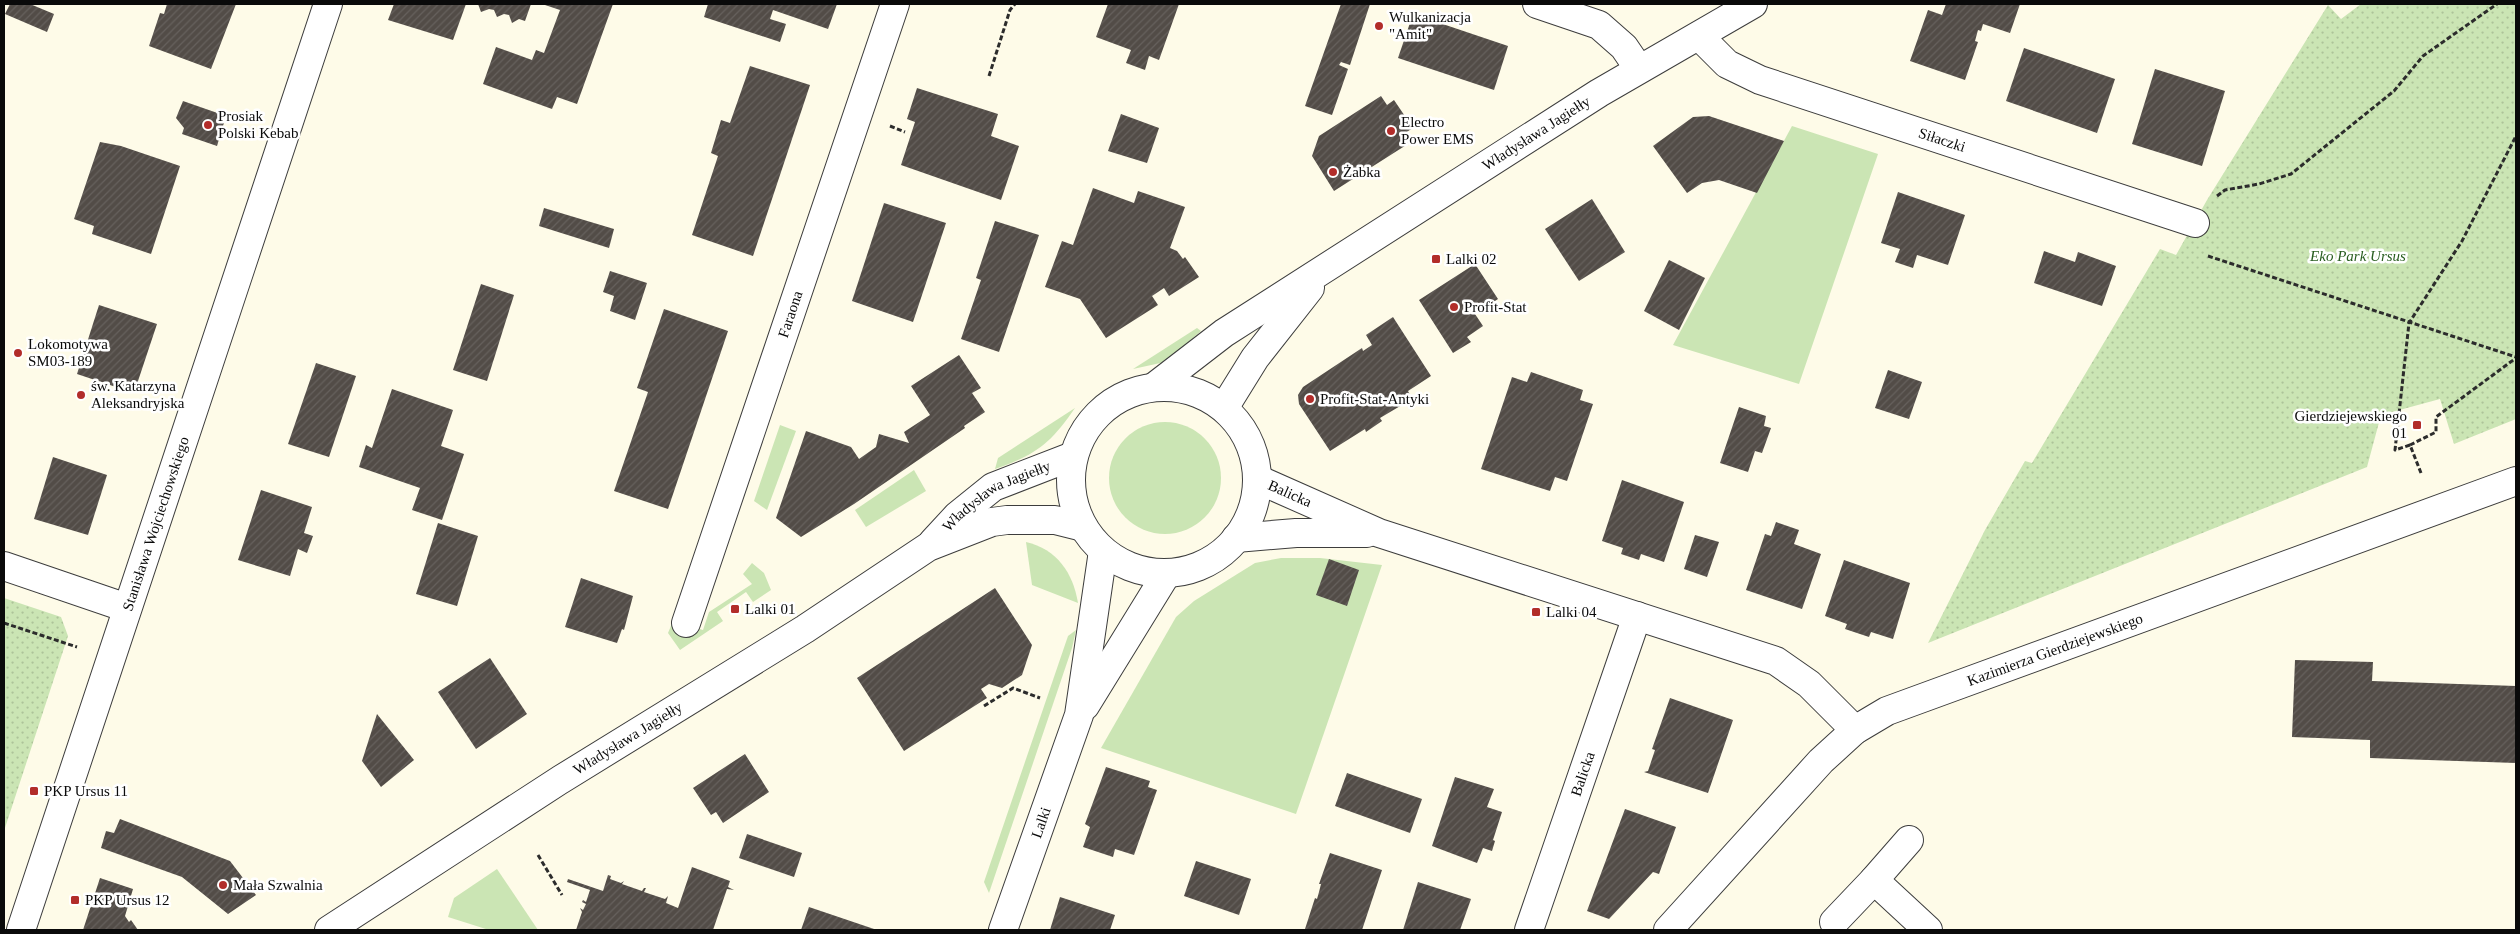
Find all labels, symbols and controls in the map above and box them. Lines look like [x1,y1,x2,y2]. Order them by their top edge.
place label: Wulkanizacja "Amit" [1389,9,1471,42]
marker: Wulkanizacja "Amit" [1373,20,1385,32]
street label: Władysława Jagiełły [1479,93,1593,174]
place label: Prosiak Polski Kebab [218,108,298,141]
place label: Electro Power EMS [1401,114,1474,147]
marker: Prosiak Polski Kebab [202,119,214,131]
marker: Electro Power EMS [1385,125,1397,137]
street label: Siłaczki [1917,125,1968,155]
place label: Żabka [1343,164,1381,180]
marker: Żabka [1327,166,1339,178]
park label: Eko Park Ursus [2309,248,2406,264]
place label: Lalki 02 [1446,251,1496,267]
marker: Lalki 02 [1430,253,1442,265]
street label: Faraona [775,288,806,340]
place label: Profit-Stat [1464,299,1527,315]
marker: Profit-Stat [1448,301,1460,313]
place label: Lokomotywa SM03-189 [28,336,108,369]
marker: Lokomotywa SM03-189 [12,347,24,359]
place label: św. Katarzyna Aleksandryjska [91,378,185,411]
marker: św. Katarzyna Aleksandryjska [75,389,87,401]
place label: Profit-Stat-Antyki [1320,391,1429,407]
marker: Profit-Stat-Antyki [1304,393,1316,405]
place label: Gierdziejewskiego 01 [2295,408,2407,441]
marker: Gierdziejewskiego 01 [2411,419,2423,431]
street label: Stanisława Wojciechowskiego [119,435,192,613]
street label: Władysława Jagiełły [939,457,1053,534]
street label: Balicka [1266,477,1314,510]
place label: Lalki 01 [745,601,795,617]
marker: Lalki 01 [729,603,741,615]
place label: Lalki 04 [1546,604,1597,620]
marker: Lalki 04 [1530,606,1542,618]
street label: Kazimierza Gierdziejewskiego [1965,610,2145,689]
street label: Władysława Jagiełły [570,698,685,778]
street label: Balicka [1568,749,1598,798]
place label: PKP Ursus 11 [44,783,128,799]
marker: PKP Ursus 11 [28,785,40,797]
street label: Lalki [1028,805,1054,840]
place label: Mała Szwalnia [233,877,323,893]
marker: Mała Szwalnia [217,879,229,891]
place label: PKP Ursus 12 [85,892,169,908]
marker: PKP Ursus 12 [69,894,81,906]

